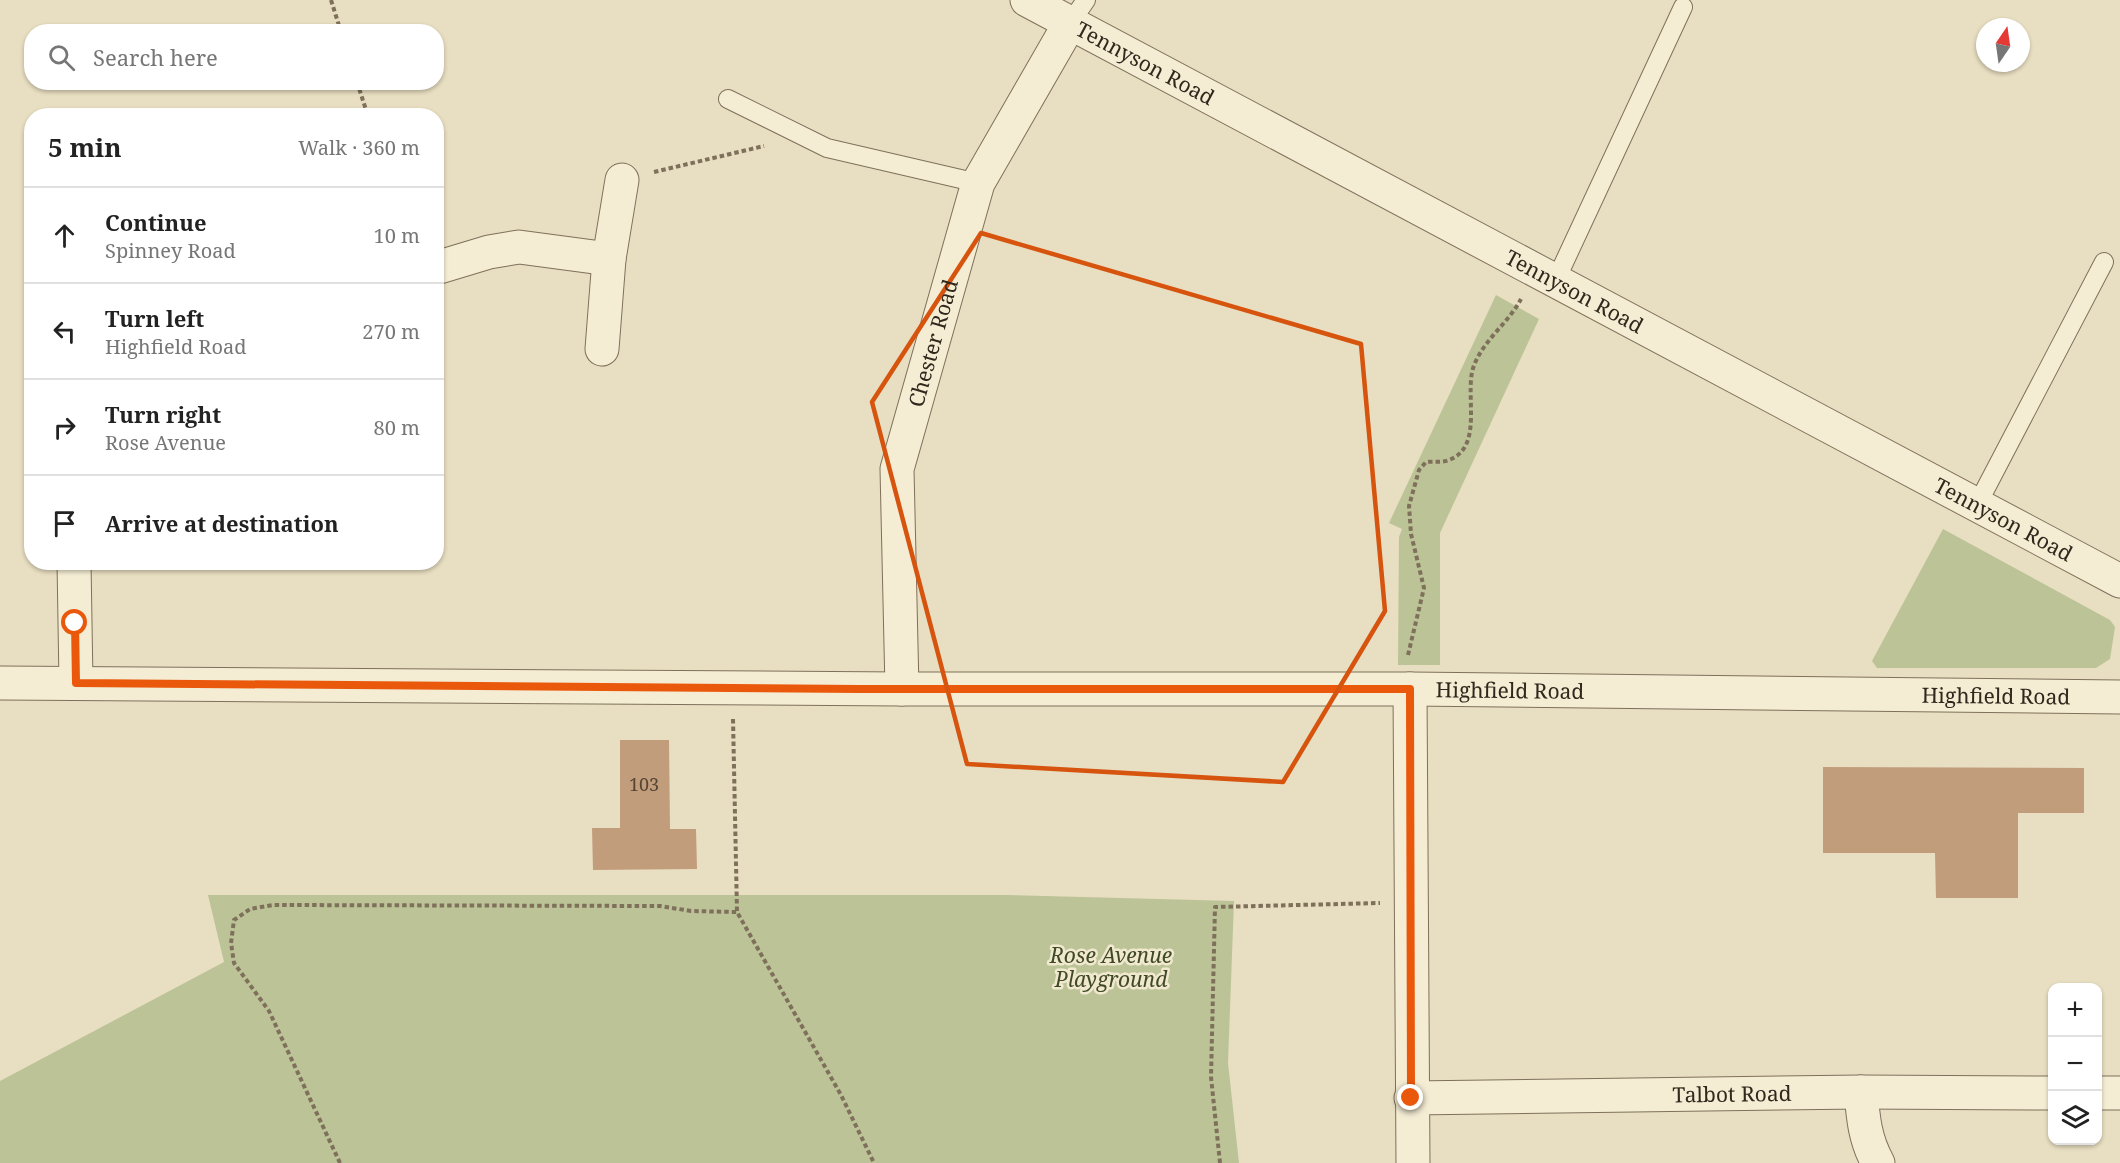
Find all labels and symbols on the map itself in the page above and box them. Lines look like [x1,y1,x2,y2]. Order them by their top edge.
street label: Tennyson Road [1071,15,1219,111]
north arrow [1976,18,2030,72]
street label: Tennyson Road [1500,243,1649,339]
street label: Chester Road [901,276,964,410]
street label: Tennyson Road [1930,471,2078,567]
route start [61,609,87,635]
street label: Highfield Road [1435,675,1585,705]
street label: Highfield Road [1921,681,2071,710]
house number: 103 [629,772,659,796]
park label: Rose Avenue Playground [1049,941,1172,993]
street label: Talbot Road [1672,1079,1792,1109]
route end [1397,1084,1423,1110]

